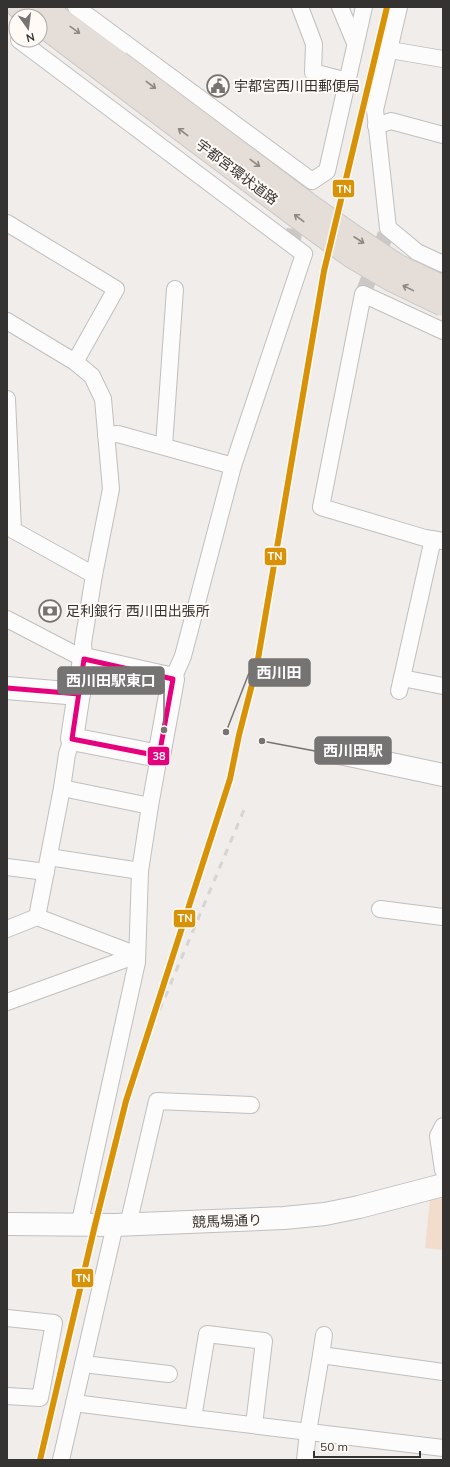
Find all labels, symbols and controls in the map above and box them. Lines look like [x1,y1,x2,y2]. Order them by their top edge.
north arrow [8,8,48,48]
one-way arrow [70,26,81,34]
text: N [25,30,36,46]
public building icon: 宇都宮西川田郵便局 [205,73,231,99]
place label: 宇都宮西川田郵便局 [234,77,360,95]
one-way arrow [145,81,156,89]
one-way arrow [178,128,189,136]
street label: 宇都宮環状道路 [192,135,282,209]
one-way arrow [249,159,260,167]
line badge: TN [332,179,355,198]
text: TN [336,182,352,196]
one-way arrow [293,214,304,222]
one-way arrow [354,236,365,244]
one-way arrow [402,284,414,291]
line badge: TN [264,547,287,566]
text: TN [267,549,283,563]
bank icon: 足利銀行 西川田出張所 [37,598,63,624]
place label: 足利銀行 西川田出張所 [66,602,210,620]
callout: 西川田 [249,659,310,686]
text: 西川田 [256,663,302,682]
callout: 西川田駅東口 [58,667,164,694]
text: 西川田駅東口 [66,671,156,690]
callout: 西川田駅 [315,737,391,764]
text: 西川田駅 [323,741,383,760]
line badge: 38 [147,746,170,766]
text: 38 [152,749,166,763]
line badge: TN [173,909,196,928]
text: TN [177,911,193,925]
street label: 競馬場通り [192,1211,262,1231]
line badge: TN [71,1268,94,1288]
text: TN [75,1271,91,1285]
scale bar [314,1433,420,1459]
text: 50 m [320,1439,348,1454]

